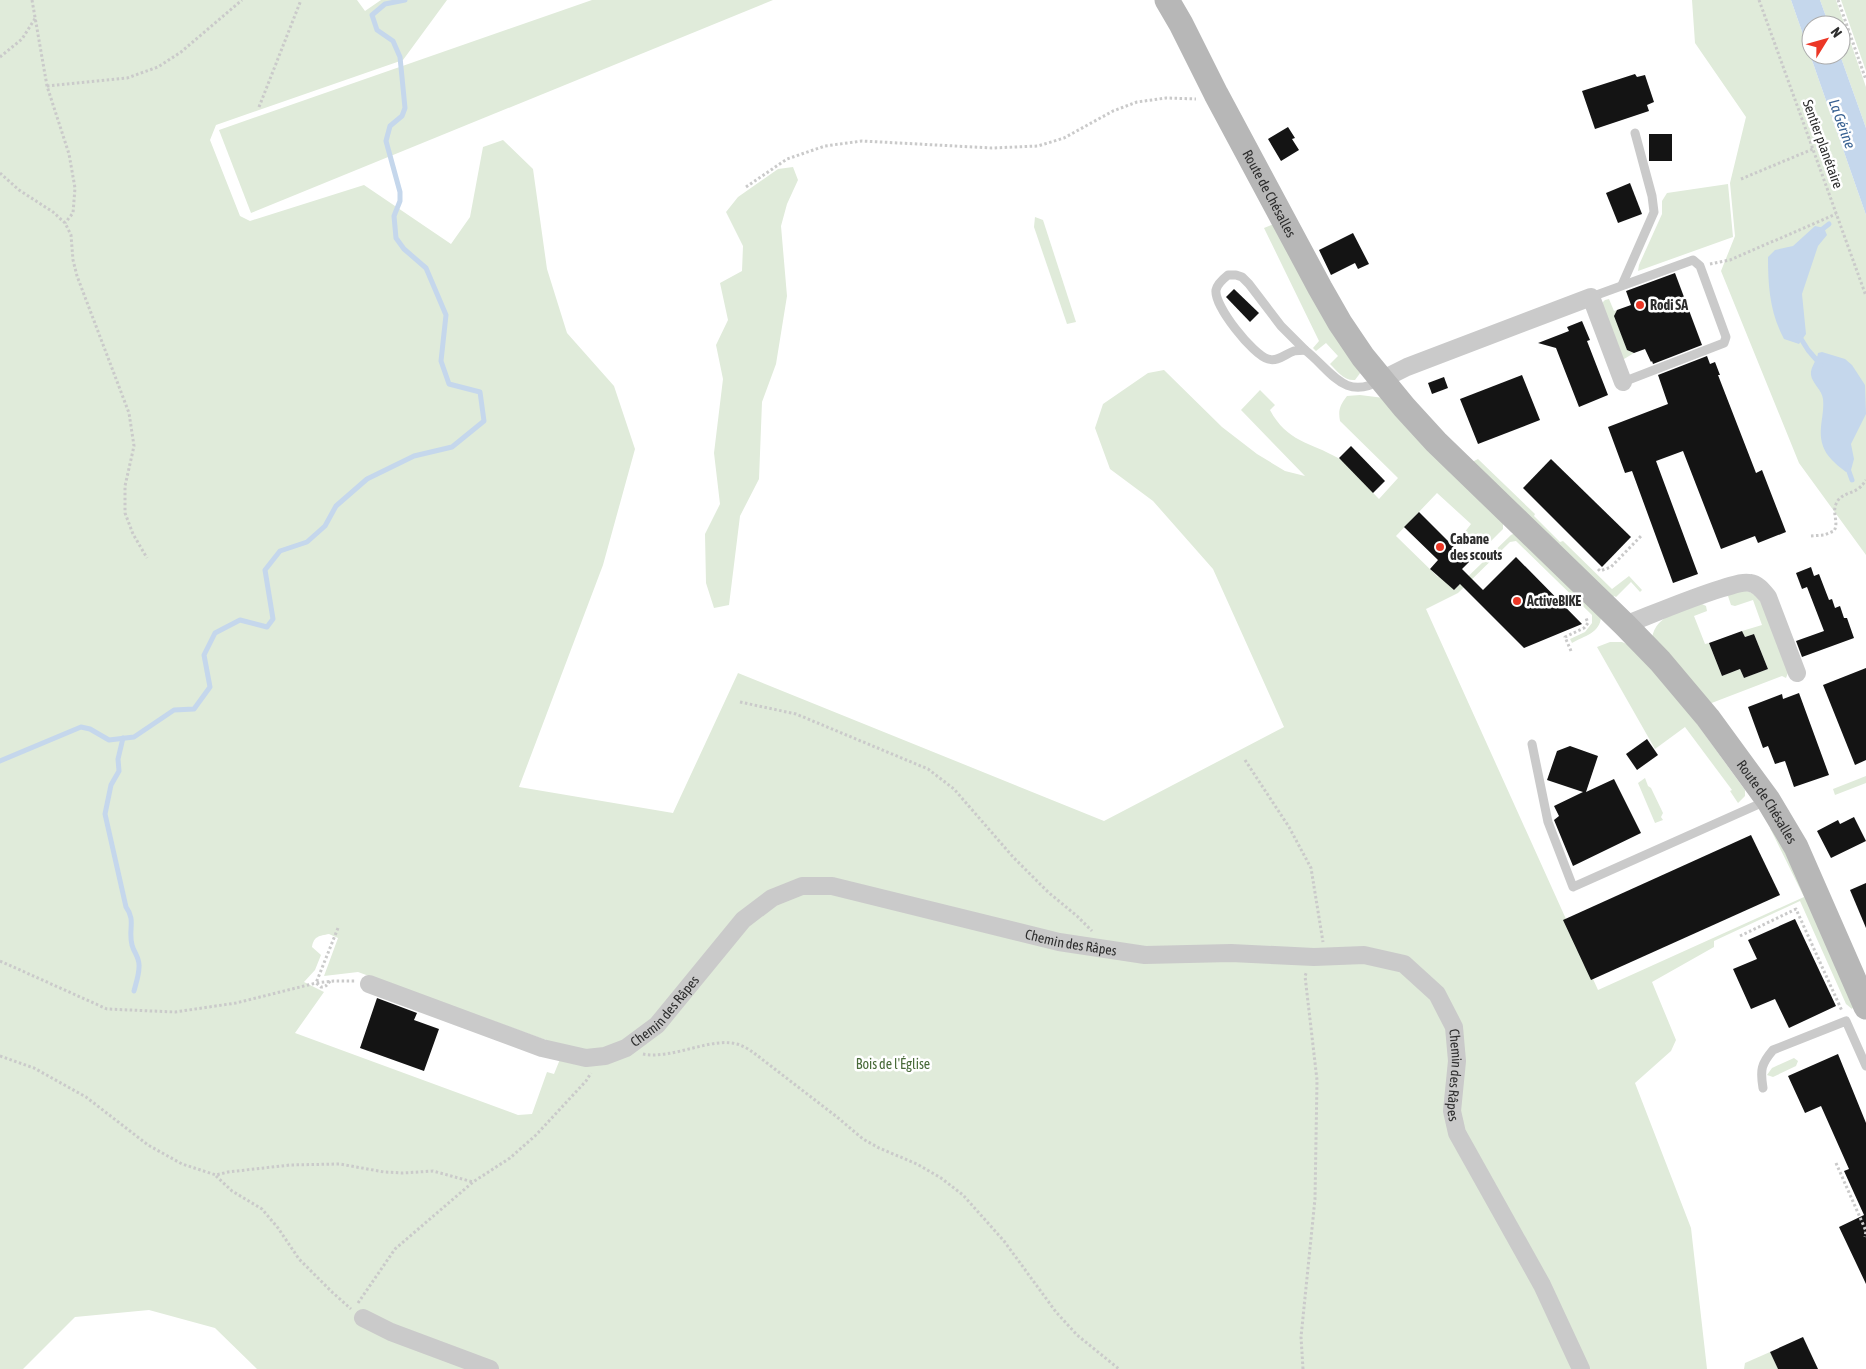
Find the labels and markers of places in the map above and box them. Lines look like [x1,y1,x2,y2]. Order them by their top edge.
place label: Rodi SA [1650,297,1688,313]
marker: Rodi SA [1634,299,1646,311]
place label: Cabane des scouts [1450,531,1502,563]
marker: Cabane des scouts [1434,541,1446,553]
place label: ActiveBIKE [1526,593,1581,609]
marker: ActiveBIKE [1511,595,1523,607]

